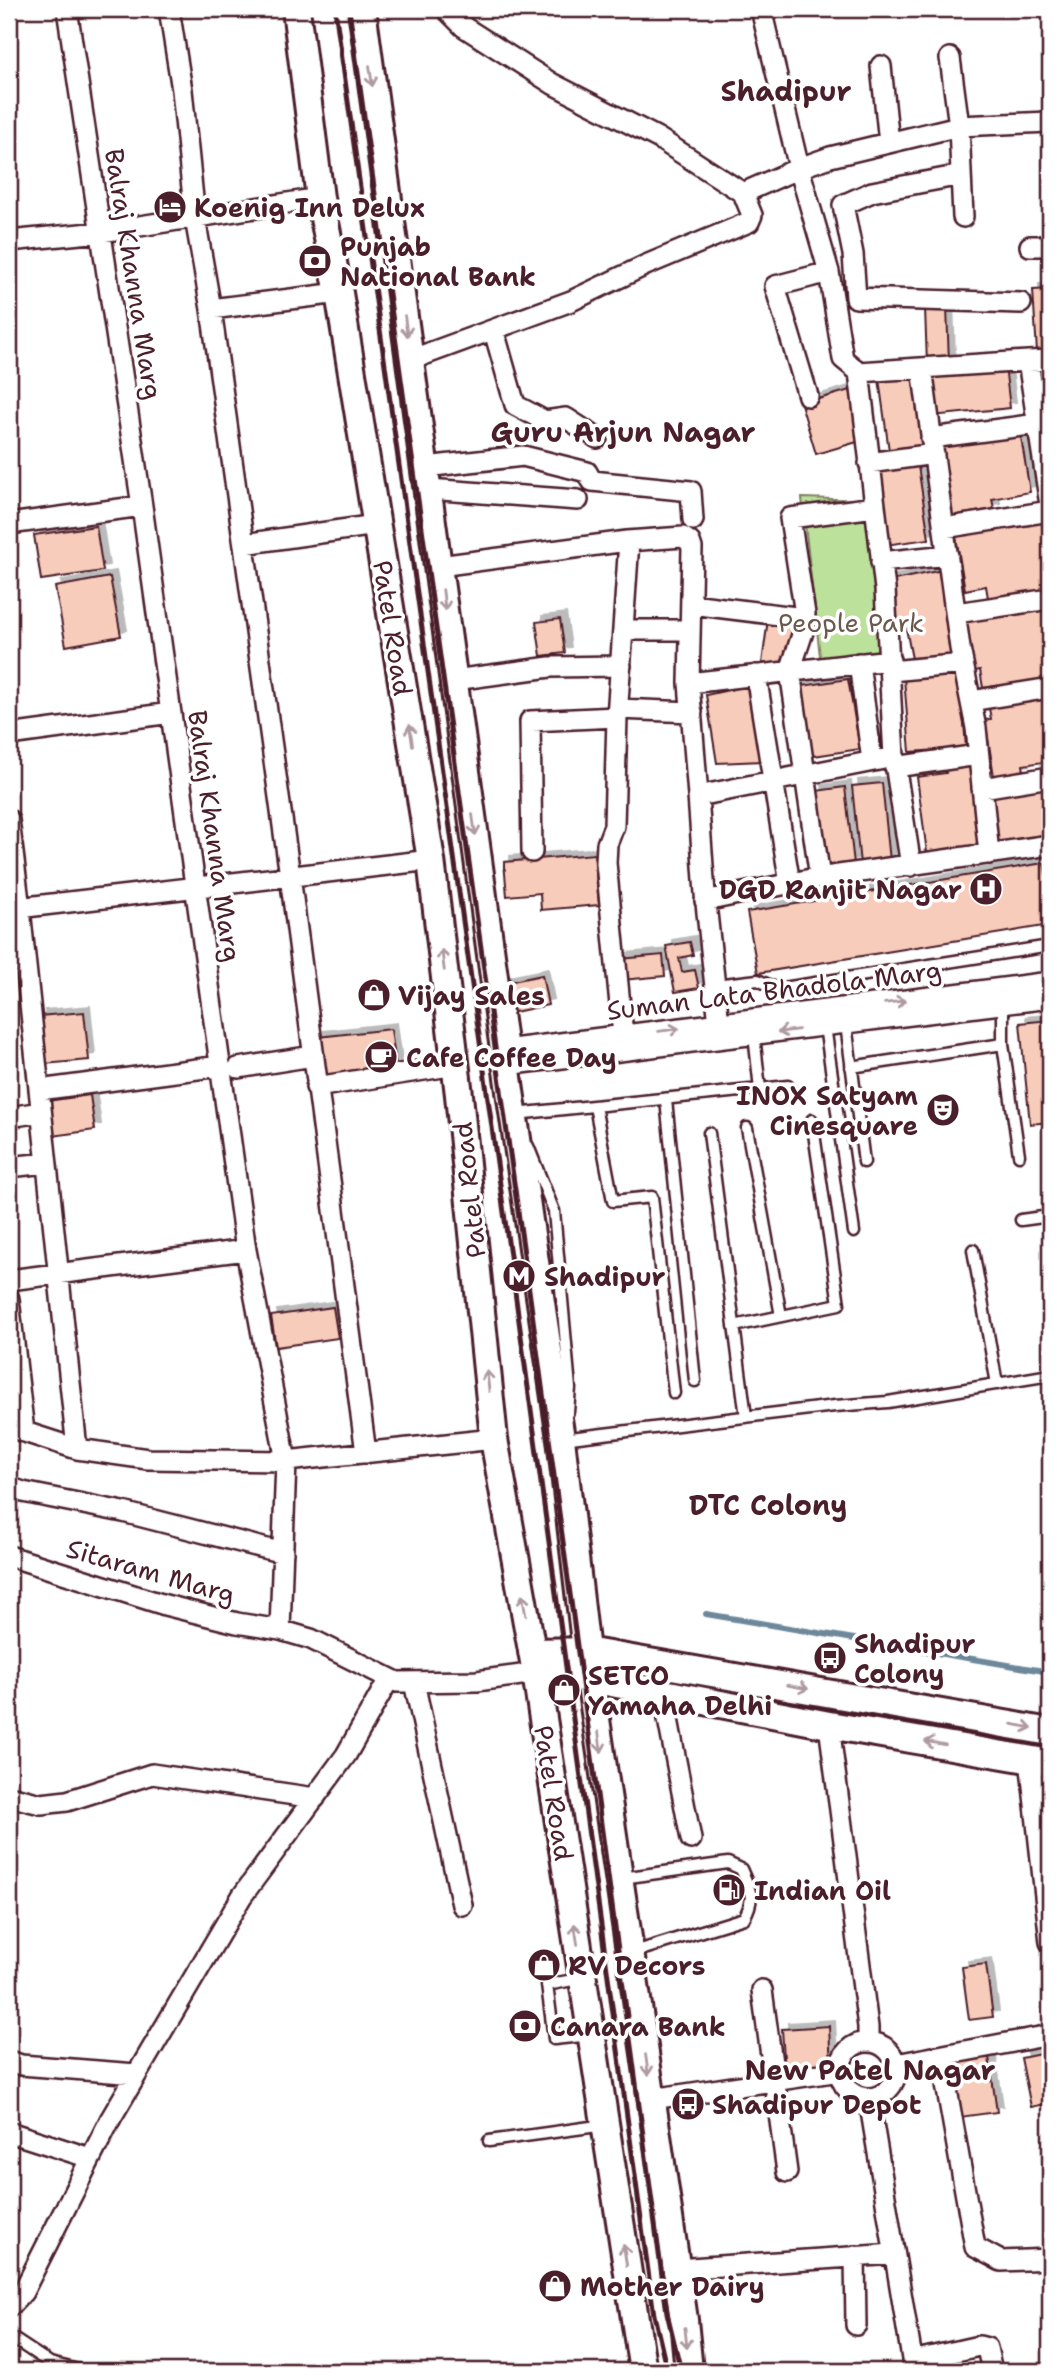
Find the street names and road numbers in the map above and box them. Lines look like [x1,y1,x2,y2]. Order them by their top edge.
street label: Balraj Khanna Marg [97,146,171,402]
street label: Patel Road [365,558,421,698]
street label: Balraj Khanna Marg [180,708,250,964]
street label: Suman Lata Bhadola Marg [605,952,943,1028]
street label: Patel Road [444,1120,494,1260]
street label: Sitaram Marg [63,1530,239,1612]
street label: Patel Road [526,1723,582,1863]

